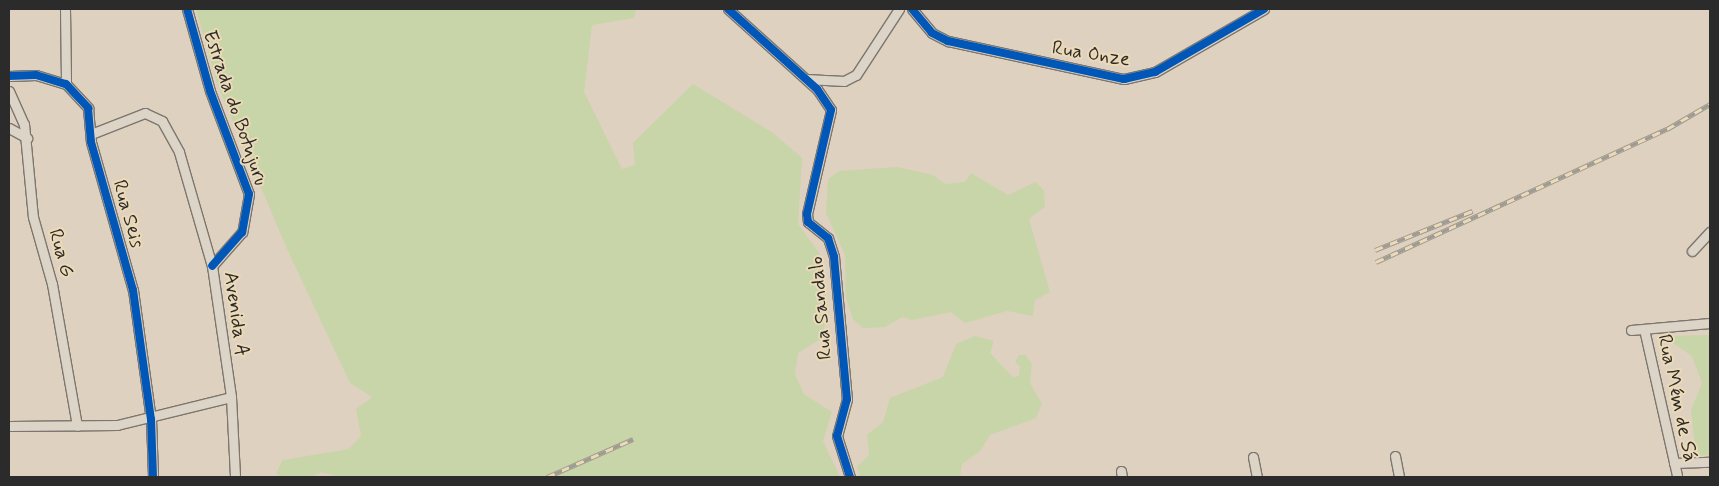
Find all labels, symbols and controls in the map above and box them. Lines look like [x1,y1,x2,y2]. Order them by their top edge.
street label: Estrada do Botujuru [197,27,273,189]
street label: Rua Onze [1050,36,1132,72]
street label: Rua Seis [107,177,149,251]
street label: Rua G [43,226,79,280]
street label: Rua Sandalo [805,256,837,360]
street label: Avenida A [218,270,254,358]
street label: Rua Mém de Sá [1652,333,1702,463]

